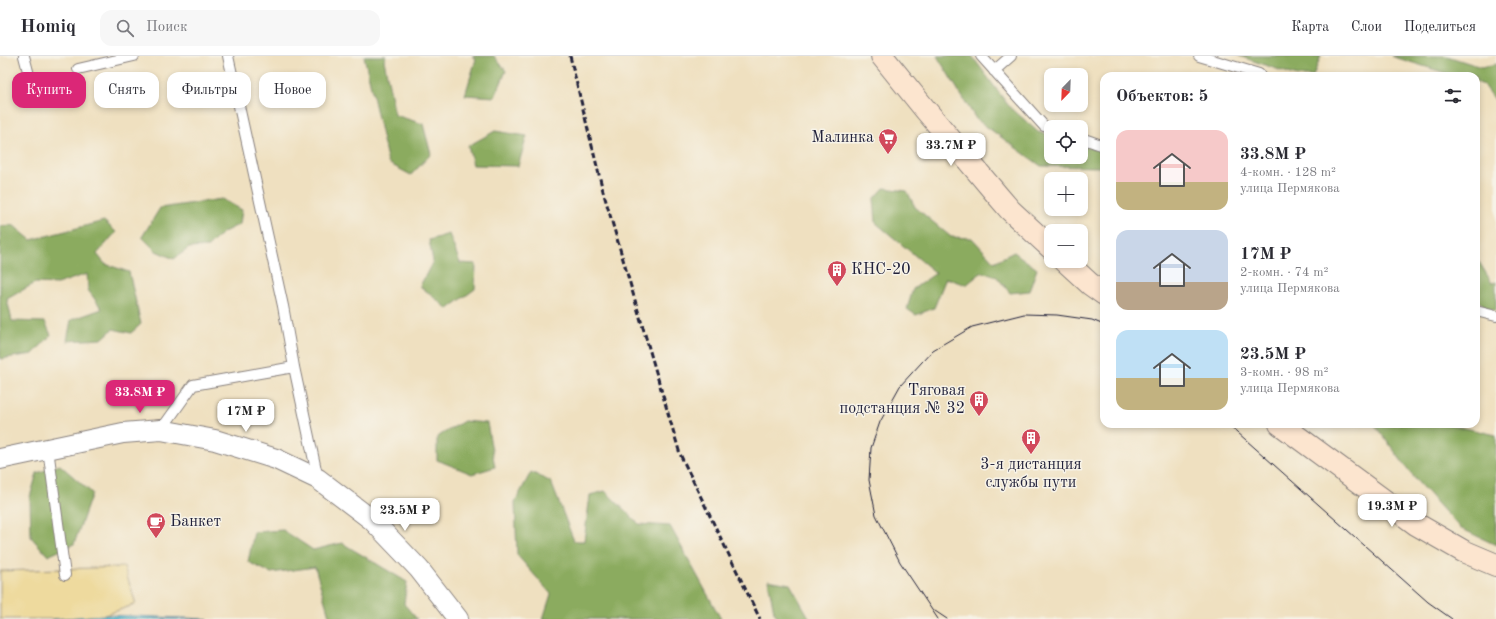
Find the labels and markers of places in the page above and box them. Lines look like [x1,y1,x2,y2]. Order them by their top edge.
supermarket icon: Малинка [877,127,899,155]
place label: Малинка [811,130,874,146]
pin: 33.7M ₽ [914,133,988,167]
building icon: КНС-20 [826,259,848,287]
place label: КНС-20 [851,262,910,278]
pin: 33.8M ₽ [103,380,177,414]
place label: Тяговая подстанция № 32 [839,383,965,417]
building icon: Тяговая подстанция № 32 [968,389,990,417]
pin: 17M ₽ [218,399,274,433]
building icon: 3-я дистанция службы пути [1020,427,1042,455]
place label: 3-я дистанция службы пути [980,457,1082,491]
pin: 19.3M ₽ [1355,494,1429,528]
pin: 23.5M ₽ [368,498,442,532]
cafe icon: Банкет [145,511,167,539]
place label: Банкет [170,514,221,530]

